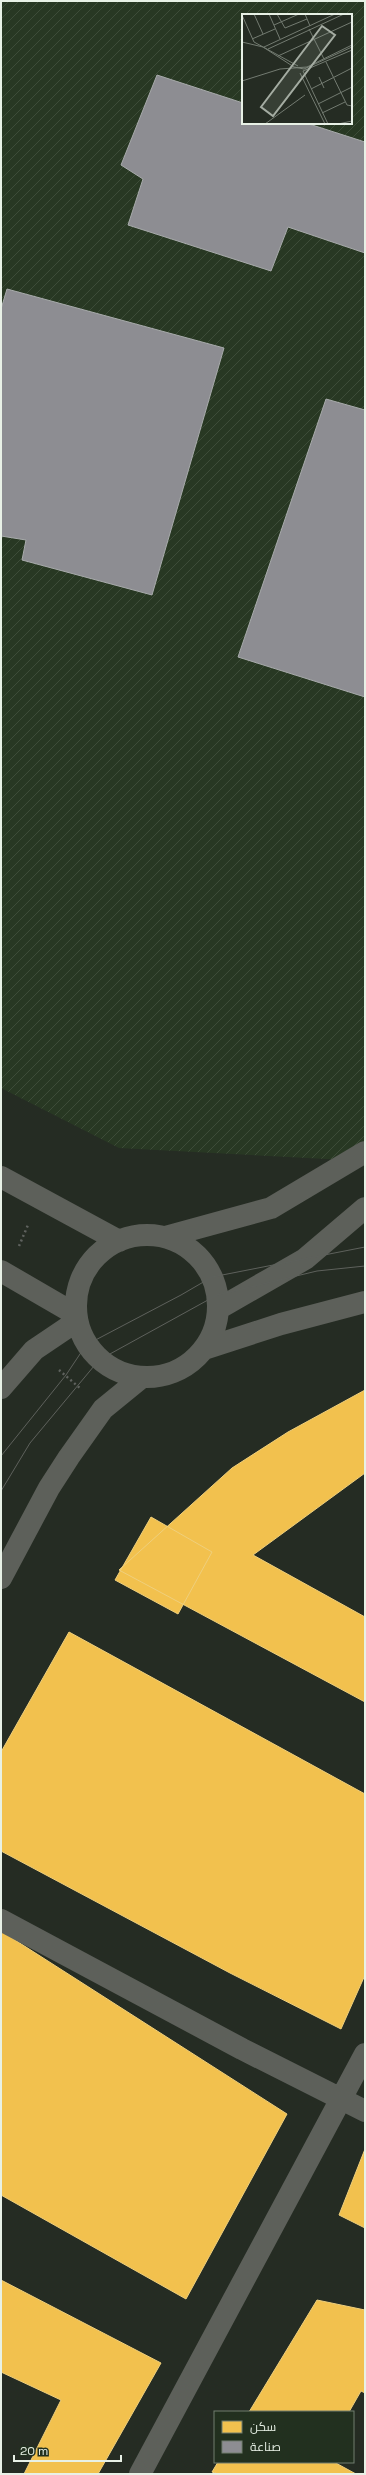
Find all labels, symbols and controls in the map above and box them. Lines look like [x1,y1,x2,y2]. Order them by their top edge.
inset map [242,14,352,124]
legend [214,2411,354,2463]
text: سكن [250,2419,276,2435]
scale bar [14,2437,121,2463]
text: صناعة [250,2439,281,2455]
text: 20 m [20,2443,48,2459]

